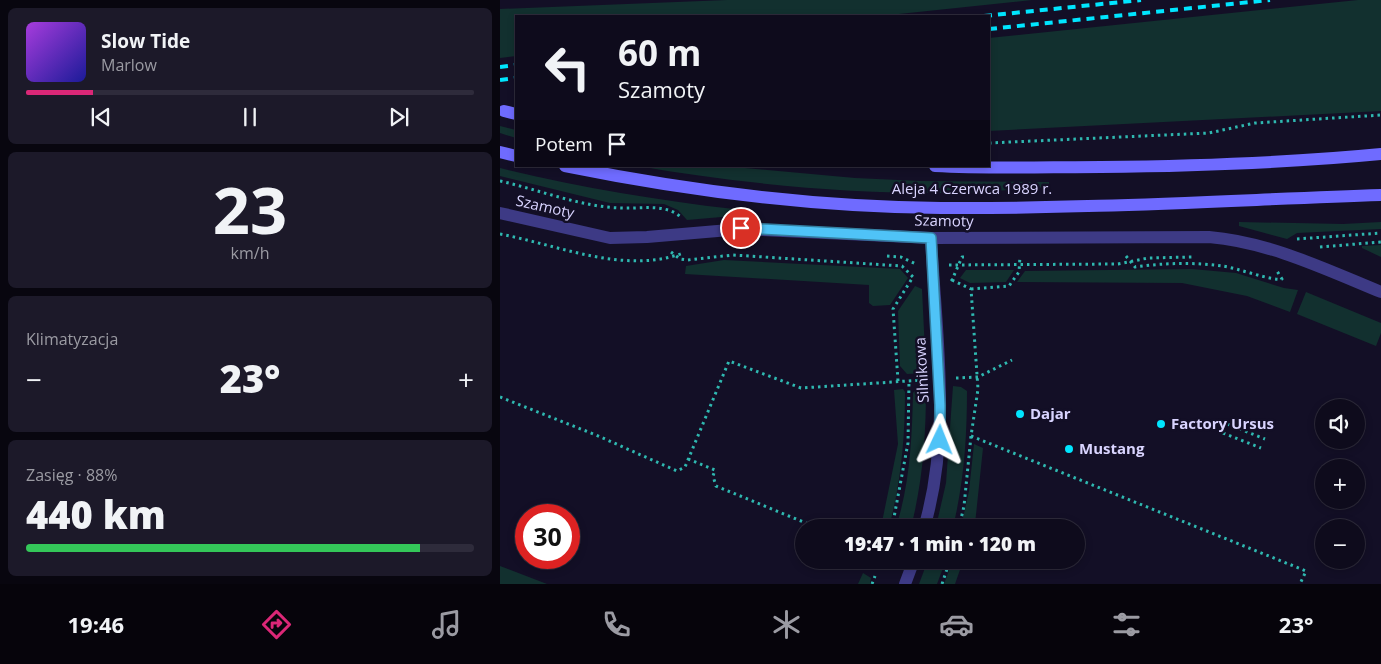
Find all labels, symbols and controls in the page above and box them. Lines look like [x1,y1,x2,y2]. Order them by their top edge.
text: Slow Tide [101,28,190,54]
text: 60 m [618,29,701,76]
icon: left [535,35,600,100]
text: Marlow [101,54,157,76]
text: Szamoty [618,74,705,104]
icon: previous [87,103,115,131]
icon: pause [236,103,264,131]
icon: next [385,103,413,131]
icon: arrive [603,130,631,158]
text: Potem [535,131,593,157]
text: 23 [213,165,287,253]
street label: Aleja 4 Czerwca 1989 r. [892,178,1052,198]
street label: Szamoty [514,190,577,223]
pin [720,207,762,249]
street label: Szamoty [914,209,974,231]
icon: arrive [727,214,755,242]
text: km/h [231,242,269,264]
text: Klimatyzacja [26,328,118,350]
street label: Silnikowa [909,337,933,403]
text: 23° [220,352,280,404]
text: − [26,360,42,398]
text: + [458,360,474,398]
map controls [1315,399,1365,569]
button: sound [1315,399,1365,449]
place label: Dajar [1030,403,1071,423]
marker: Dajar [1014,408,1026,420]
position arrow [913,413,965,465]
place label: Factory Ursus [1171,413,1274,433]
marker: Factory Ursus [1155,418,1167,430]
place label: Mustang [1079,438,1145,458]
marker: Mustang [1063,443,1075,455]
button: + [1315,459,1365,509]
text: Zasięg · 88% [26,464,117,486]
text: 440 km [26,488,166,540]
speed limit sign: 30 [515,504,580,569]
button: − [1315,519,1365,569]
text: 19:47 · 1 min · 120 m [844,531,1036,557]
icon: directions [259,607,294,642]
icon: music [429,607,464,642]
icon: phone [599,607,634,642]
icon: climate [769,607,804,642]
icon: car [939,607,974,642]
icon: filters [1109,607,1144,642]
text: 19:46 [67,609,124,639]
text: 23° [1279,609,1313,639]

